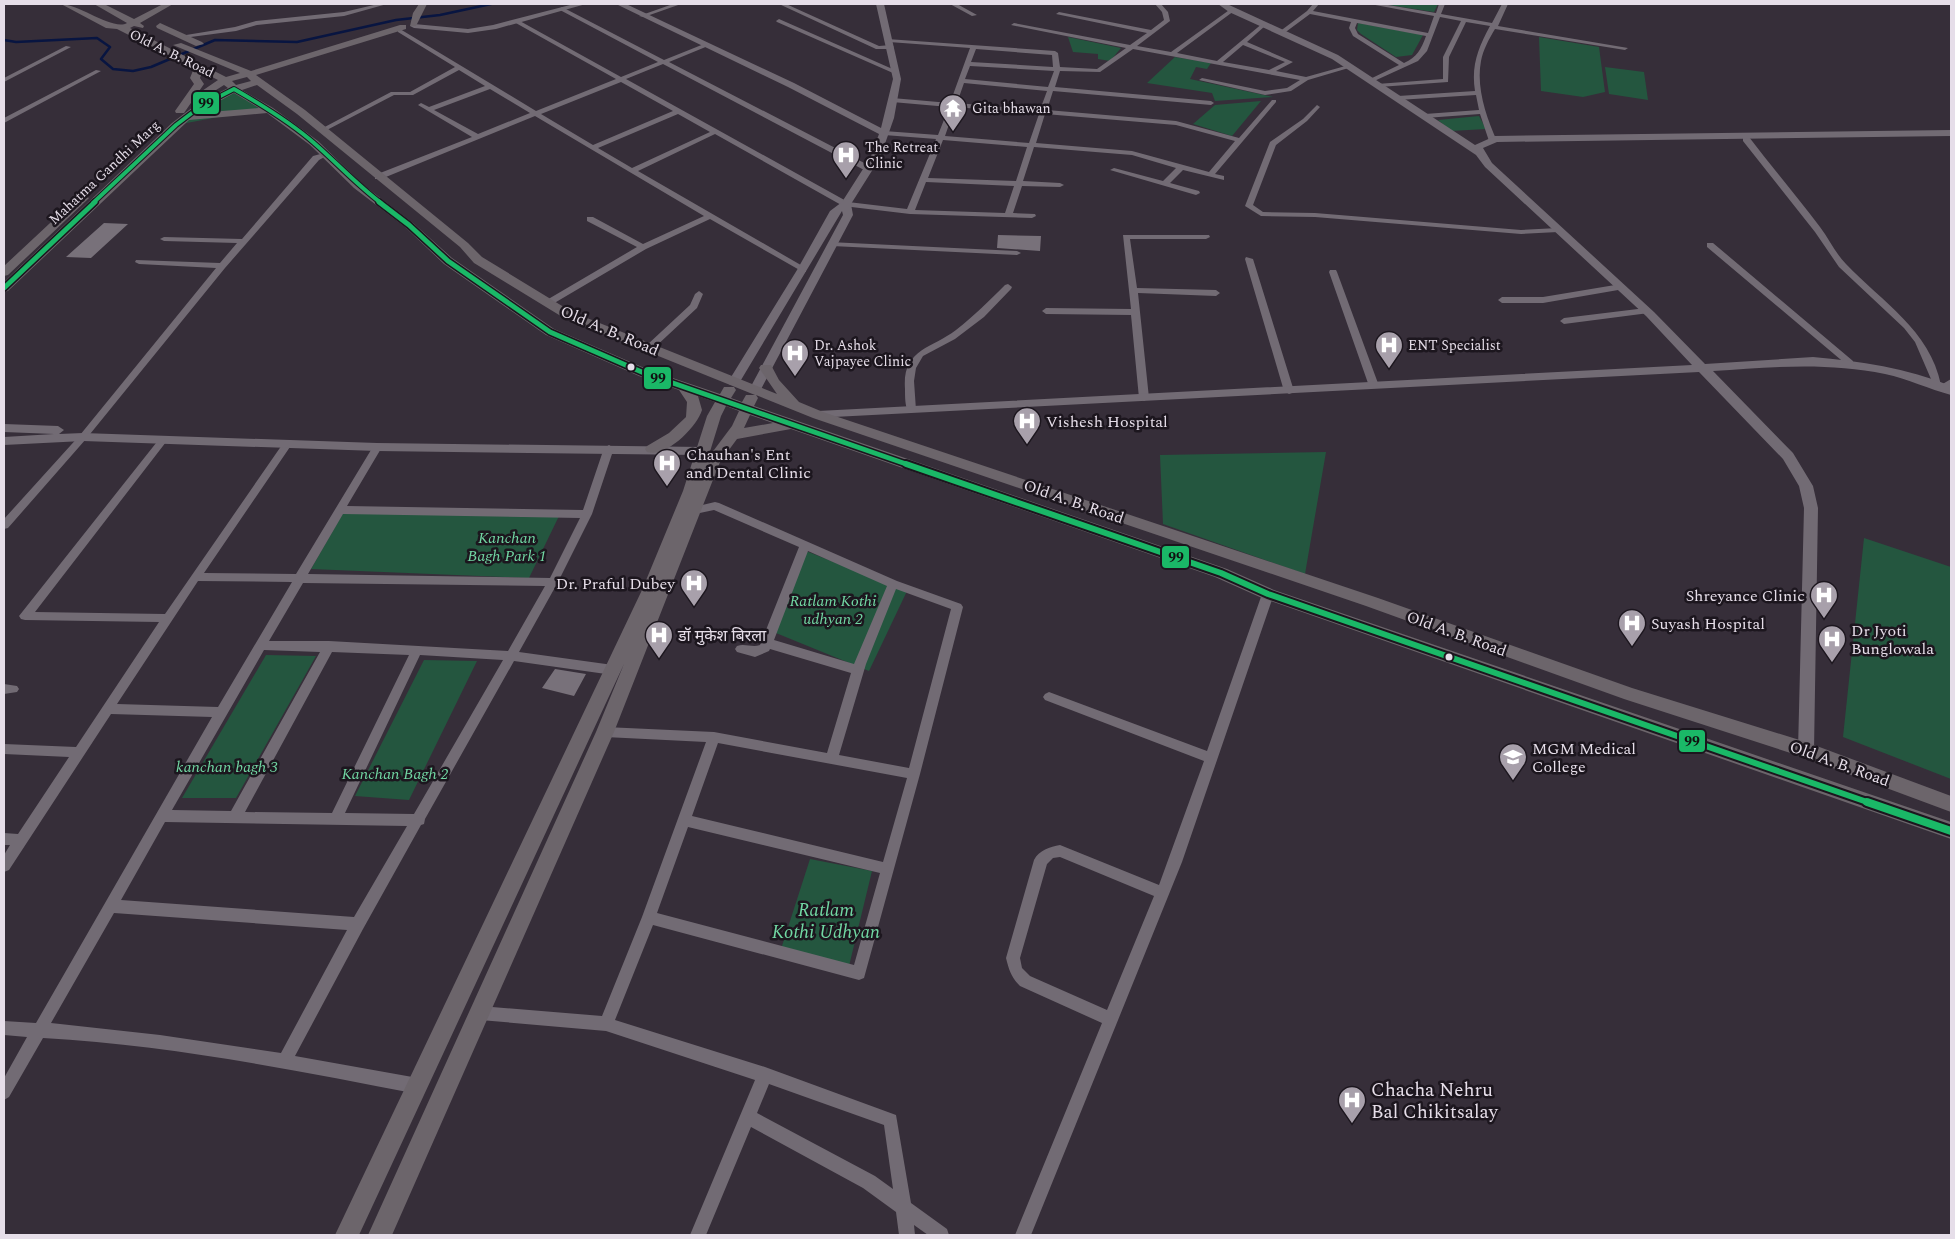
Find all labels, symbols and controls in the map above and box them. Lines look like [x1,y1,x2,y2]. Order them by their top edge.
street label: Old A. B. Road [126,24,218,83]
line badge: 99 [192,91,220,115]
text: 99 [198,93,214,114]
temple icon: Gita bhawan [938,93,968,132]
place label: Gita bhawan [972,98,1051,119]
street label: Mahatma Gandhi Marg [44,115,165,230]
place label: The Retreat Clinic [865,137,938,174]
hospital icon: The Retreat Clinic [831,140,861,179]
street label: Old A. B. Road [557,299,663,362]
hospital icon: ENT Specialist [1374,330,1404,369]
place label: Dr. Ashok Vajpayee Clinic [814,335,912,372]
place label: ENT Specialist [1408,335,1501,356]
hospital icon: Dr. Ashok Vajpayee Clinic [780,338,810,377]
unlabelled marker [626,362,636,372]
line badge: 99 [643,366,672,390]
text: 99 [650,368,666,389]
hospital icon: Vishesh Hospital [1012,406,1042,445]
place label: Vishesh Hospital [1046,410,1168,434]
place label: Chauhan's Ent and Dental Clinic [686,443,811,485]
hospital icon: Chauhan's Ent and Dental Clinic [652,448,682,487]
street label: Old A. B. Road [1020,474,1127,530]
park label: Kanchan Bagh Park 1 [467,526,547,568]
line badge: 99 [1161,545,1190,569]
text: 99 [1168,547,1184,568]
hospital icon: Dr. Praful Dubey [679,568,709,607]
place label: Dr. Praful Dubey [556,572,676,596]
hospital icon: Shreyance Clinic [1809,580,1839,619]
place label: Shreyance Clinic [1686,584,1805,608]
park label: Ratlam Kothi udhyan 2 [789,589,877,631]
street label: Old A. B. Road [1403,605,1510,663]
hospital icon: Suyash Hospital [1617,608,1647,647]
place label: Suyash Hospital [1651,612,1765,636]
place label: Dr Jyoti Bunglowala [1851,619,1934,661]
hospital icon: डॉ मुकेश बिरला [644,620,674,659]
place label: डॉ मुकेश बिरला [677,624,767,648]
hospital icon: Dr Jyoti Bunglowala [1817,624,1847,663]
unlabelled marker [1444,652,1454,662]
line badge: 99 [1678,729,1706,753]
text: 99 [1684,731,1700,752]
street label: Old A. B. Road [1786,735,1893,793]
place label: MGM Medical College [1532,737,1636,779]
school or university icon: MGM Medical College [1498,742,1528,781]
park label: kanchan bagh 3 [176,755,278,779]
park label: Kanchan Bagh 2 [342,762,448,786]
park label: Ratlam Kothi Udhyan [772,896,880,947]
place label: Chacha Nehru Bal Chikitsalay [1371,1076,1499,1127]
hospital icon: Chacha Nehru Bal Chikitsalay [1337,1085,1367,1124]

